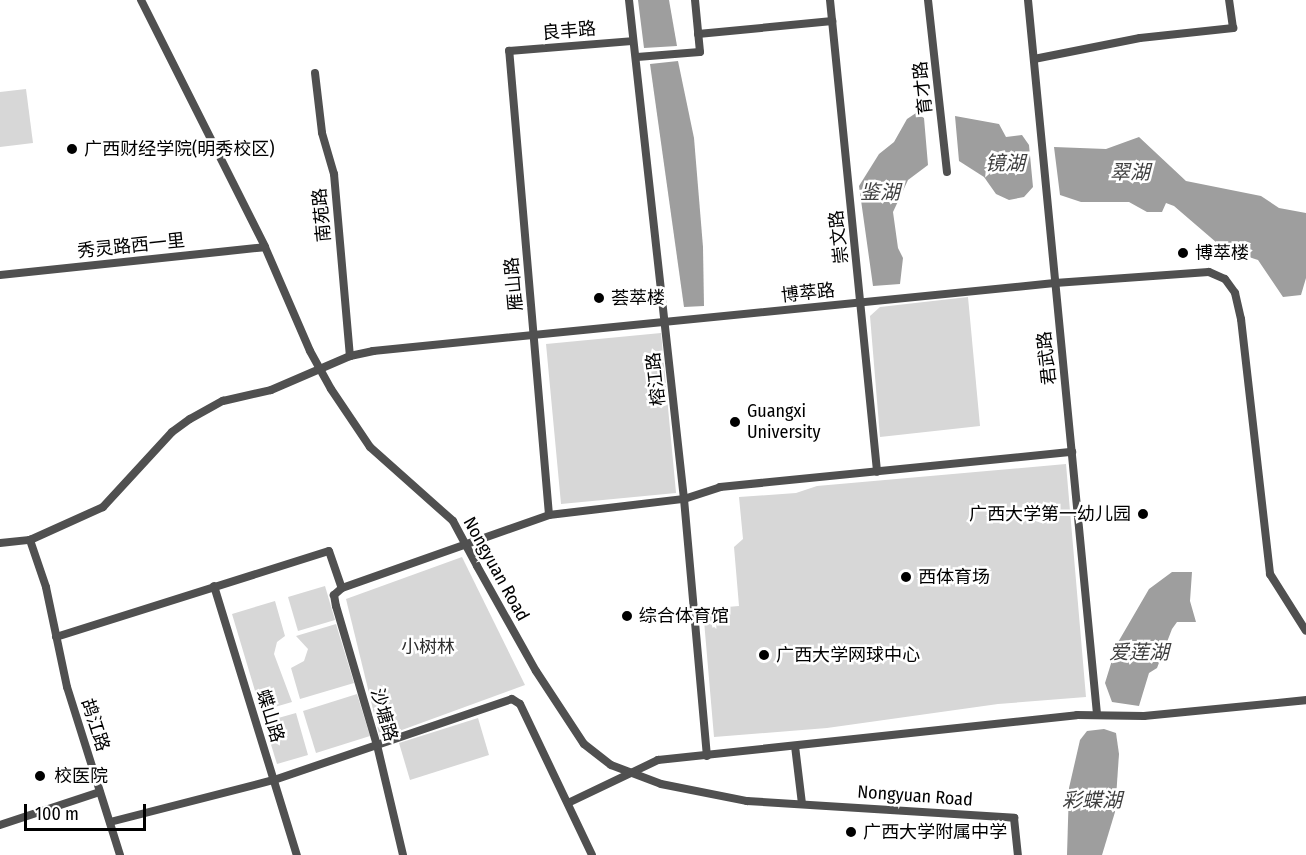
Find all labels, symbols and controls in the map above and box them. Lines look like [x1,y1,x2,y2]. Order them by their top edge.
street label: 良丰路 [541,18,597,44]
street label: 育才路 [909,60,937,116]
place label: 广西财经学院(明秀校区) [84,138,275,160]
marker: 广西财经学院(明秀校区) [65,142,79,156]
water label: 镜湖 [985,151,1025,175]
water label: 翠湖 [1110,160,1150,184]
water label: 鉴湖 [860,180,900,204]
street label: 南苑路 [309,187,335,243]
street label: 崇文路 [825,209,853,265]
street label: 秀灵路西一里 [76,230,186,262]
place label: 博萃楼 [1195,242,1249,264]
marker: 博萃楼 [1176,246,1190,260]
street label: 雁山路 [501,256,527,312]
street label: 博萃路 [780,279,836,307]
place label: 荟萃楼 [611,287,665,309]
marker: 荟萃楼 [592,291,606,305]
street label: 君武路 [1033,330,1061,386]
street label: 榕江路 [642,351,670,407]
place label: Guangxi University [747,401,821,444]
marker: Guangxi University [728,415,742,429]
place label: 广西大学第一幼儿园 [969,503,1131,525]
marker: 广西大学第一幼儿园 [1136,507,1150,521]
street label: Nongyuan Road [459,513,533,625]
place label: 西体育场 [918,566,990,588]
marker: 西体育场 [899,570,913,584]
place label: 综合体育馆 [639,605,729,627]
marker: 综合体育馆 [620,609,634,623]
park label: 小树林 [401,636,455,658]
water label: 爱莲湖 [1109,640,1169,664]
place label: 广西大学网球中心 [776,644,920,666]
marker: 广西大学网球中心 [757,648,771,662]
street label: 沙塘路 [366,686,402,744]
street label: 蝶山路 [252,687,288,745]
street label: 鸪江路 [76,696,114,754]
place label: 校医院 [54,765,108,787]
marker: 校医院 [31,767,49,785]
street label: Nongyuan Road [857,781,973,811]
water label: 彩蝶湖 [1062,788,1122,812]
scale bar [27,792,148,830]
text: 100 m [35,803,79,825]
place label: 广西大学附属中学 [863,821,1007,843]
marker: 广西大学附属中学 [844,825,858,839]

